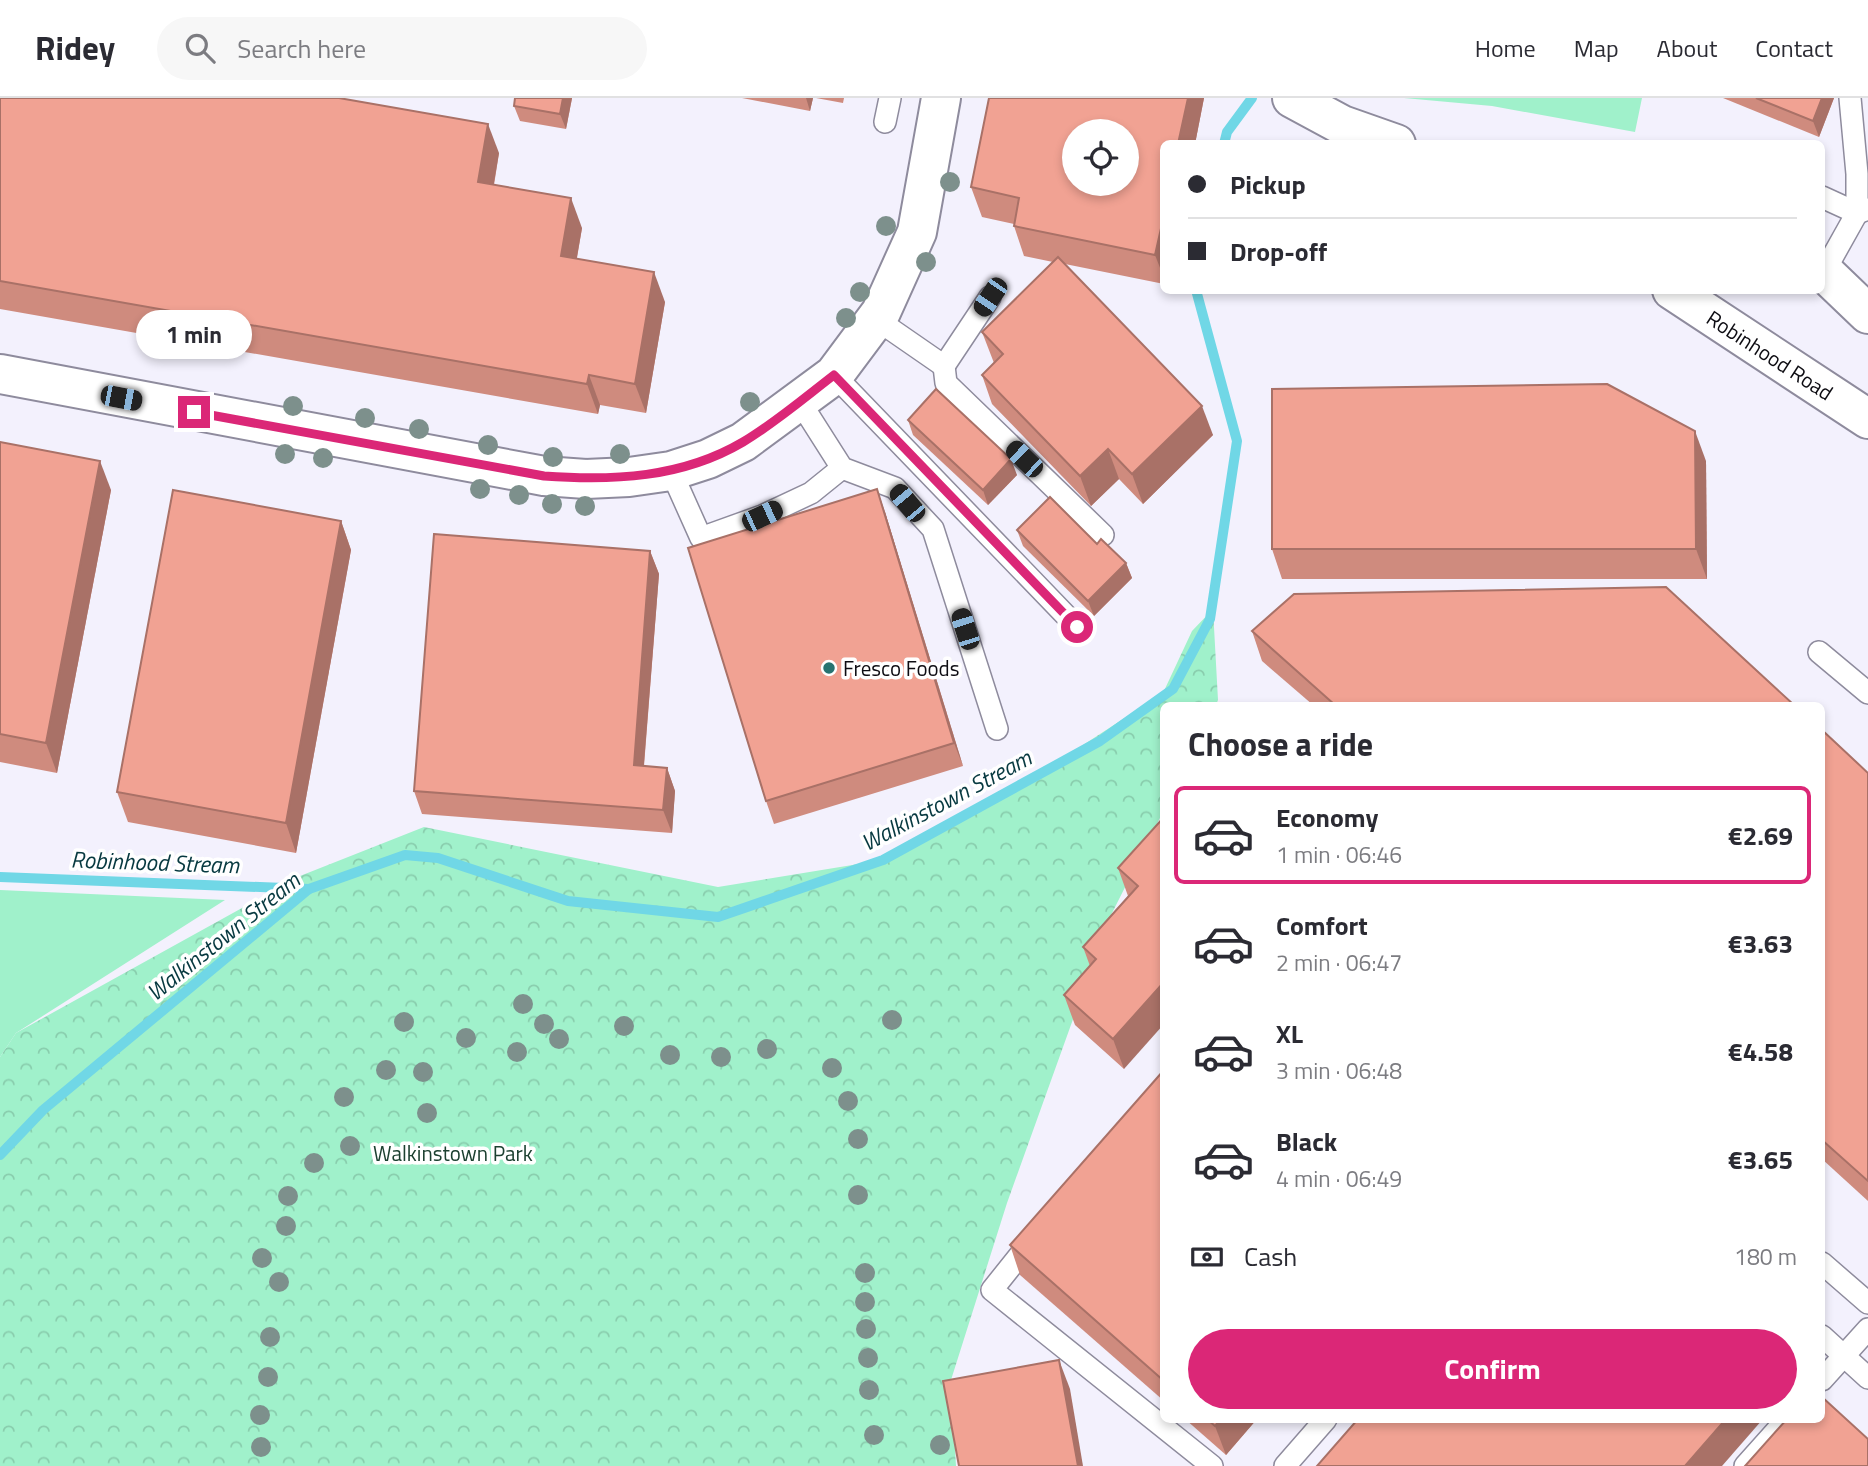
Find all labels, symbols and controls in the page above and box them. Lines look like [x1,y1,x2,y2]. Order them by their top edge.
search box [157,17,647,80]
text: Ridey [35,23,115,73]
icon: search [181,29,219,67]
text: Search here [237,29,366,68]
text: Home [1475,30,1536,66]
text: Map [1574,30,1619,66]
text: About [1657,30,1717,66]
text: Contact [1755,30,1833,66]
map controls [1062,119,1139,196]
button: locate [1062,119,1139,196]
text: Pickup [1230,165,1306,204]
text: Drop-off [1230,232,1327,271]
car [970,274,1011,320]
street label: Robinhood Road [1700,302,1840,408]
callout: 1 min [136,310,252,360]
text: 1 min [166,317,222,352]
car [99,384,144,412]
route end [178,396,210,428]
car [1002,437,1047,481]
car [886,480,929,526]
car [739,498,786,534]
car [949,606,982,652]
route start [1061,611,1093,643]
place label: Fresco Foods [843,652,960,684]
marker: Fresco Foods [821,660,837,676]
text: Choose a ride [1188,720,1373,768]
water label: Walkinstown Stream [854,740,1039,860]
text: Economy [1276,798,1378,837]
icon: car [1192,804,1255,867]
text: €2.69 [1728,816,1793,855]
text: 1 min · 06:46 [1276,837,1402,872]
water label: Robinhood Stream [70,842,241,882]
water label: Walkinstown Stream [139,862,308,1009]
text: Comfort [1276,906,1368,945]
icon: car [1192,912,1255,975]
text: €3.63 [1728,924,1793,963]
text: 2 min · 06:47 [1276,945,1402,980]
text: XL [1276,1014,1303,1053]
icon: car [1192,1020,1255,1083]
text: €4.58 [1728,1032,1793,1071]
text: 3 min · 06:48 [1276,1053,1402,1088]
text: Black [1276,1122,1337,1161]
icon: car [1192,1128,1255,1191]
park label: Walkinstown Park [373,1137,533,1169]
text: €3.65 [1728,1140,1793,1179]
text: 4 min · 06:49 [1276,1161,1402,1196]
text: Cash [1244,1237,1297,1276]
icon: cash [1188,1238,1226,1276]
text: 180 m [1734,1239,1797,1274]
button: Confirm [1188,1329,1797,1409]

